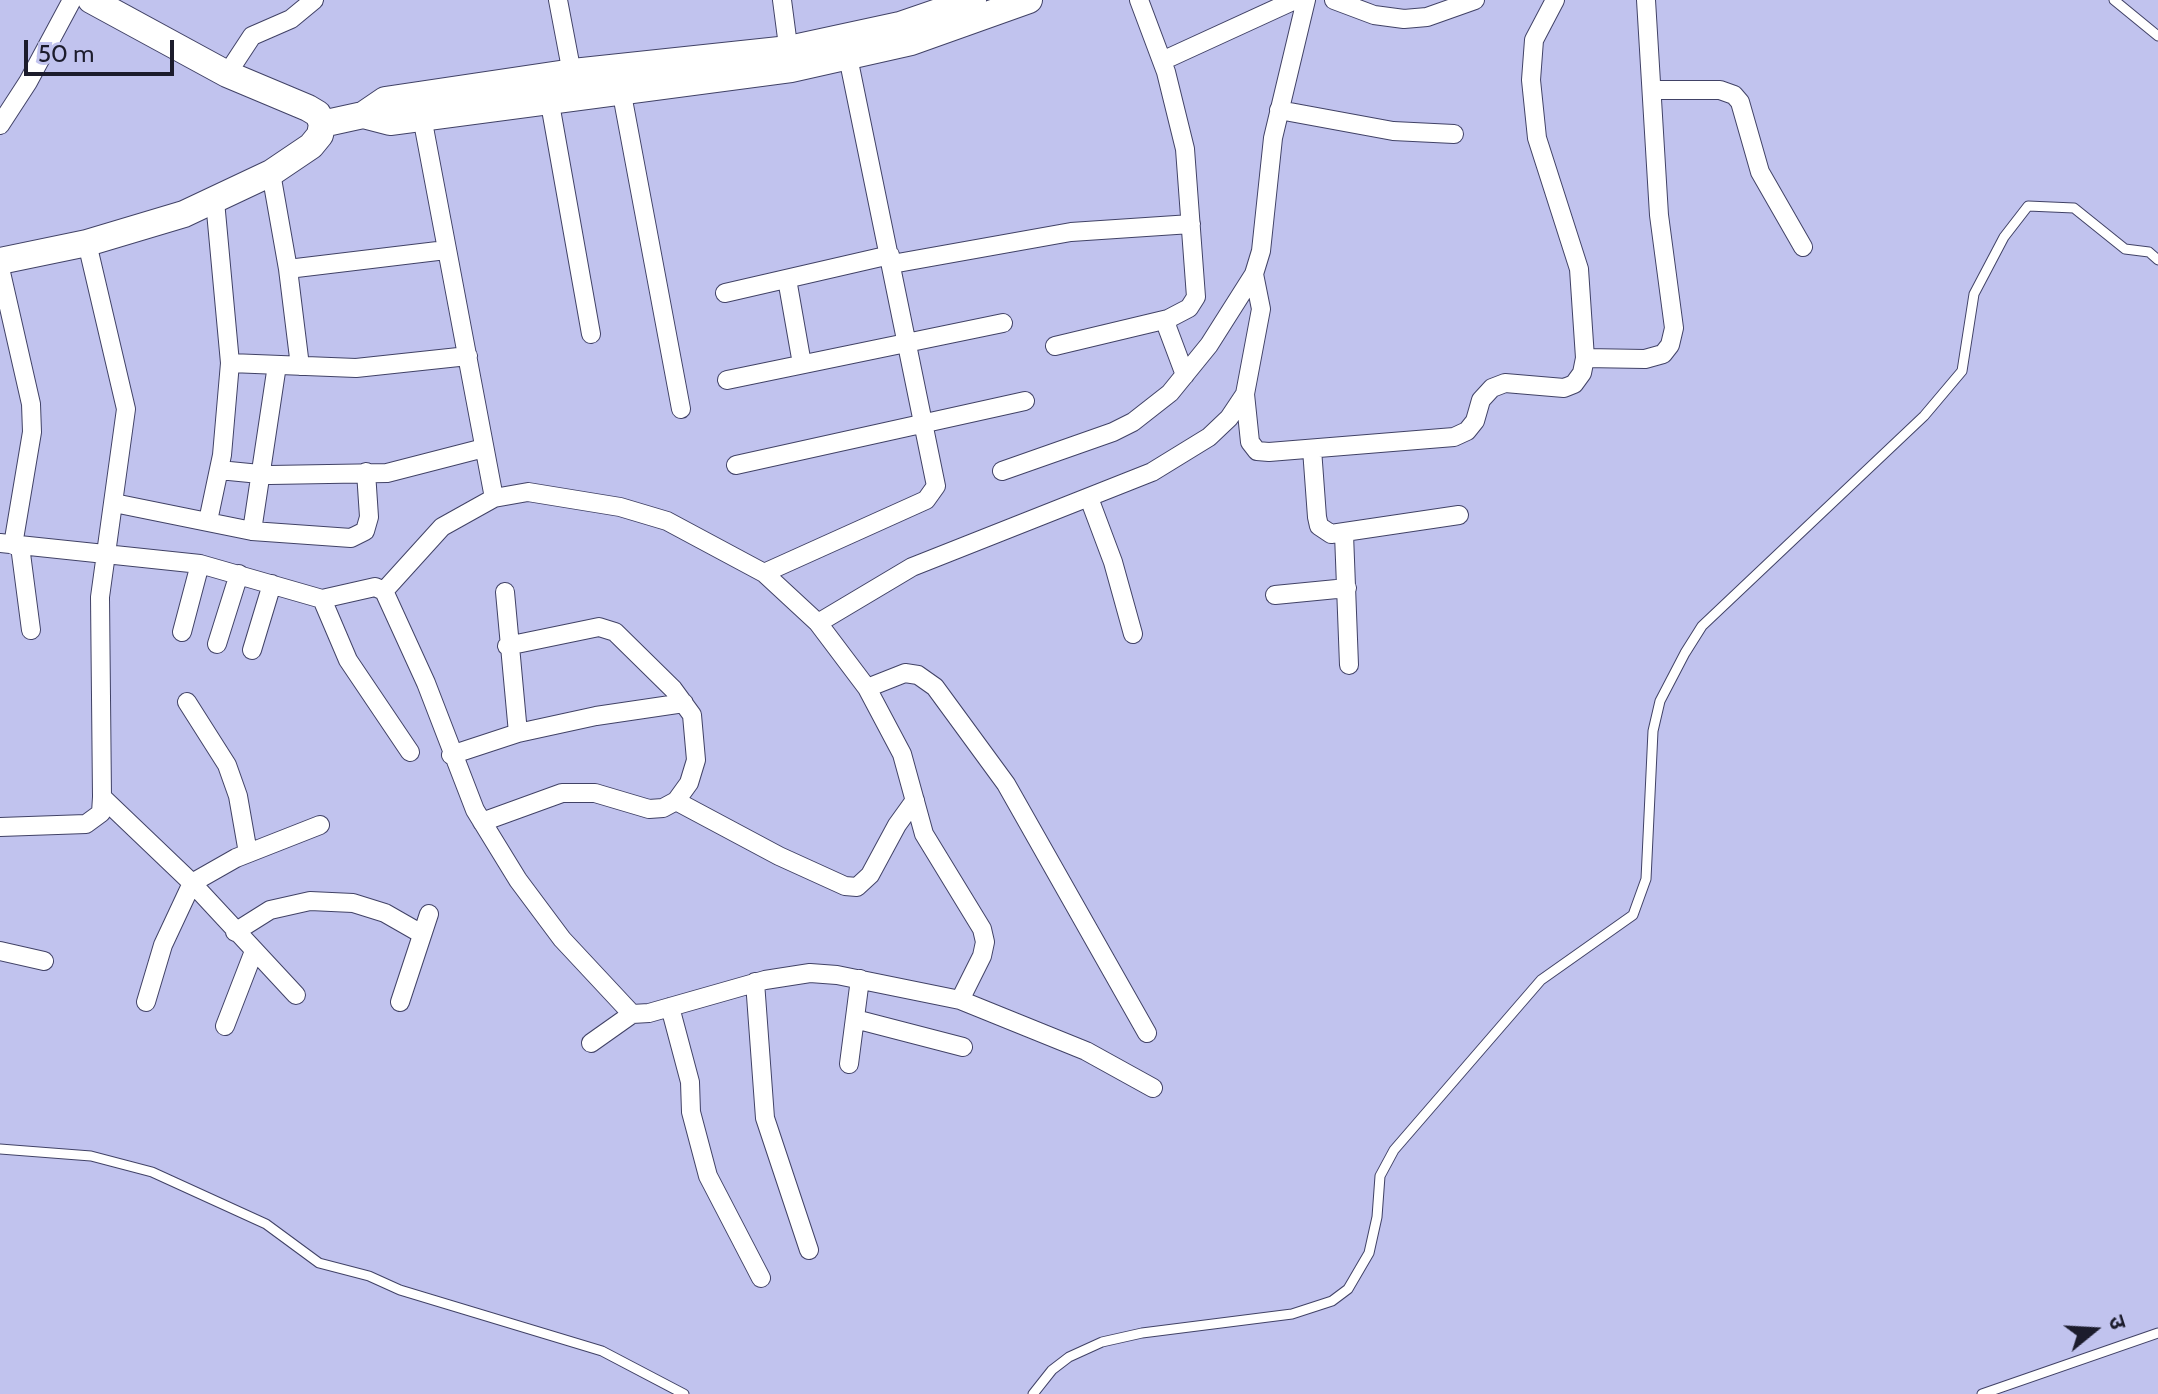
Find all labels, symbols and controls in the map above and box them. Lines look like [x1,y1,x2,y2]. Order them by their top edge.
scale bar [28,24,178,74]
text: 50 m [38,39,94,68]
north arrow [2054,1290,2134,1370]
text: उ [2102,1312,2132,1333]

